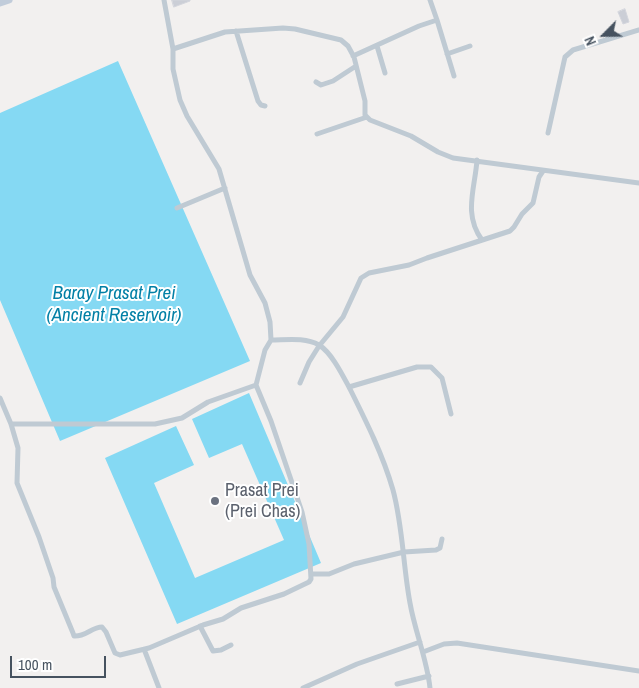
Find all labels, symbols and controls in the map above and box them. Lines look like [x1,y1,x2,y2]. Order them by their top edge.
north arrow [579,10,629,60]
text: N [580,34,600,48]
water label: Baray Prasat Prei (Ancient Reservoir) [46,283,182,327]
place label: Prasat Prei (Prei Chas) [225,480,300,522]
marker: Prasat Prei (Prei Chas) [209,495,221,507]
scale bar [12,646,109,678]
text: 100 m [18,654,52,675]

